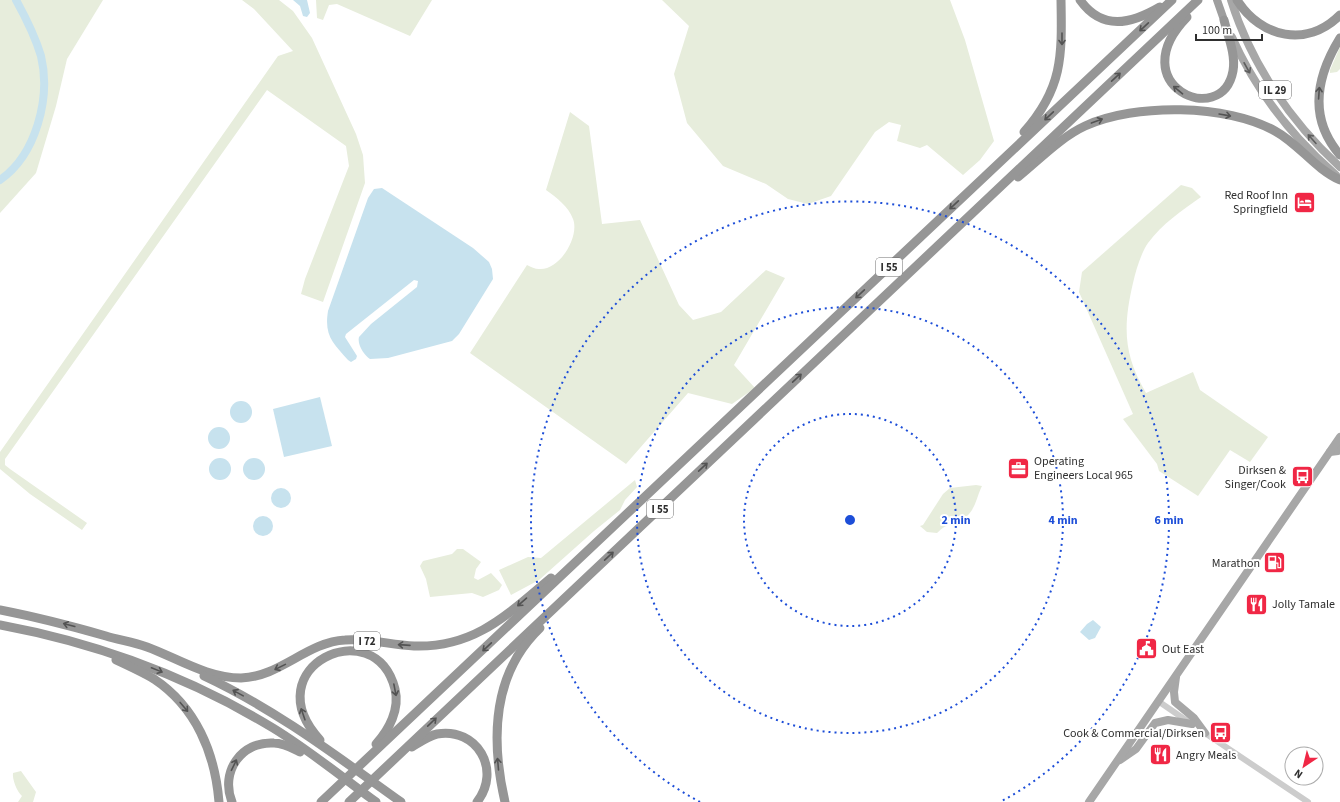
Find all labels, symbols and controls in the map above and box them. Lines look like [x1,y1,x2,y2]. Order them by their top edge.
scale bar [1196,16,1262,42]
one-way arrow [1139,22,1149,31]
text: 100 m [1202,22,1232,39]
one-way arrow [1058,32,1066,45]
one-way arrow [1244,62,1252,74]
one-way arrow [1110,73,1120,82]
road number: IL 29 [1259,81,1291,99]
one-way arrow [1173,85,1183,94]
one-way arrow [1316,87,1323,100]
one-way arrow [1044,111,1054,121]
one-way arrow [1219,111,1232,119]
one-way arrow [1091,117,1103,125]
one-way arrow [1308,134,1317,144]
place label: Red Roof Inn Springfield [1224,187,1288,218]
hotel icon: Red Roof Inn Springfield [1291,189,1317,215]
one-way arrow [950,200,960,209]
road number: I 55 [876,258,902,276]
one-way arrow [855,290,865,299]
one-way arrow [792,373,803,382]
place label: Operating Engineers Local 965 [1034,453,1133,484]
office icon: Operating Engineers Local 965 [1005,455,1031,481]
one-way arrow [698,462,708,472]
place label: Dirksen & Singer/Cook [1225,462,1287,493]
bus stop icon: Dirksen & Singer/Cook [1289,464,1315,490]
road number: I 55 [647,500,673,518]
text: 2 min [941,512,971,529]
text: 4 min [1048,512,1078,529]
text: 6 min [1154,512,1184,529]
centre of rings [843,513,857,527]
fuel station icon: Marathon [1262,550,1288,576]
one-way arrow [603,552,614,561]
place label: Marathon [1212,555,1260,572]
restaurant icon: Jolly Tamale [1243,591,1269,617]
place label: Jolly Tamale [1272,596,1335,613]
one-way arrow [517,598,527,607]
one-way arrow [62,621,75,628]
road number: I 72 [354,632,380,650]
public building icon: Out East [1133,636,1159,662]
one-way arrow [398,641,411,649]
place label: Out East [1162,641,1204,658]
one-way arrow [482,642,492,651]
one-way arrow [275,664,287,671]
one-way arrow [150,666,162,674]
one-way arrow [391,684,399,697]
one-way arrow [232,689,244,697]
one-way arrow [180,701,189,712]
one-way arrow [298,708,306,720]
one-way arrow [427,717,437,727]
bus stop icon: Cook & Commercial/Dirksen [1207,720,1233,746]
place label: Cook & Commercial/Dirksen [1063,725,1204,742]
restaurant icon: Angry Meals [1147,742,1173,768]
north arrow [1284,746,1324,786]
place label: Angry Meals [1176,747,1236,764]
one-way arrow [494,758,502,771]
one-way arrow [230,759,238,771]
text: N [1291,766,1306,782]

